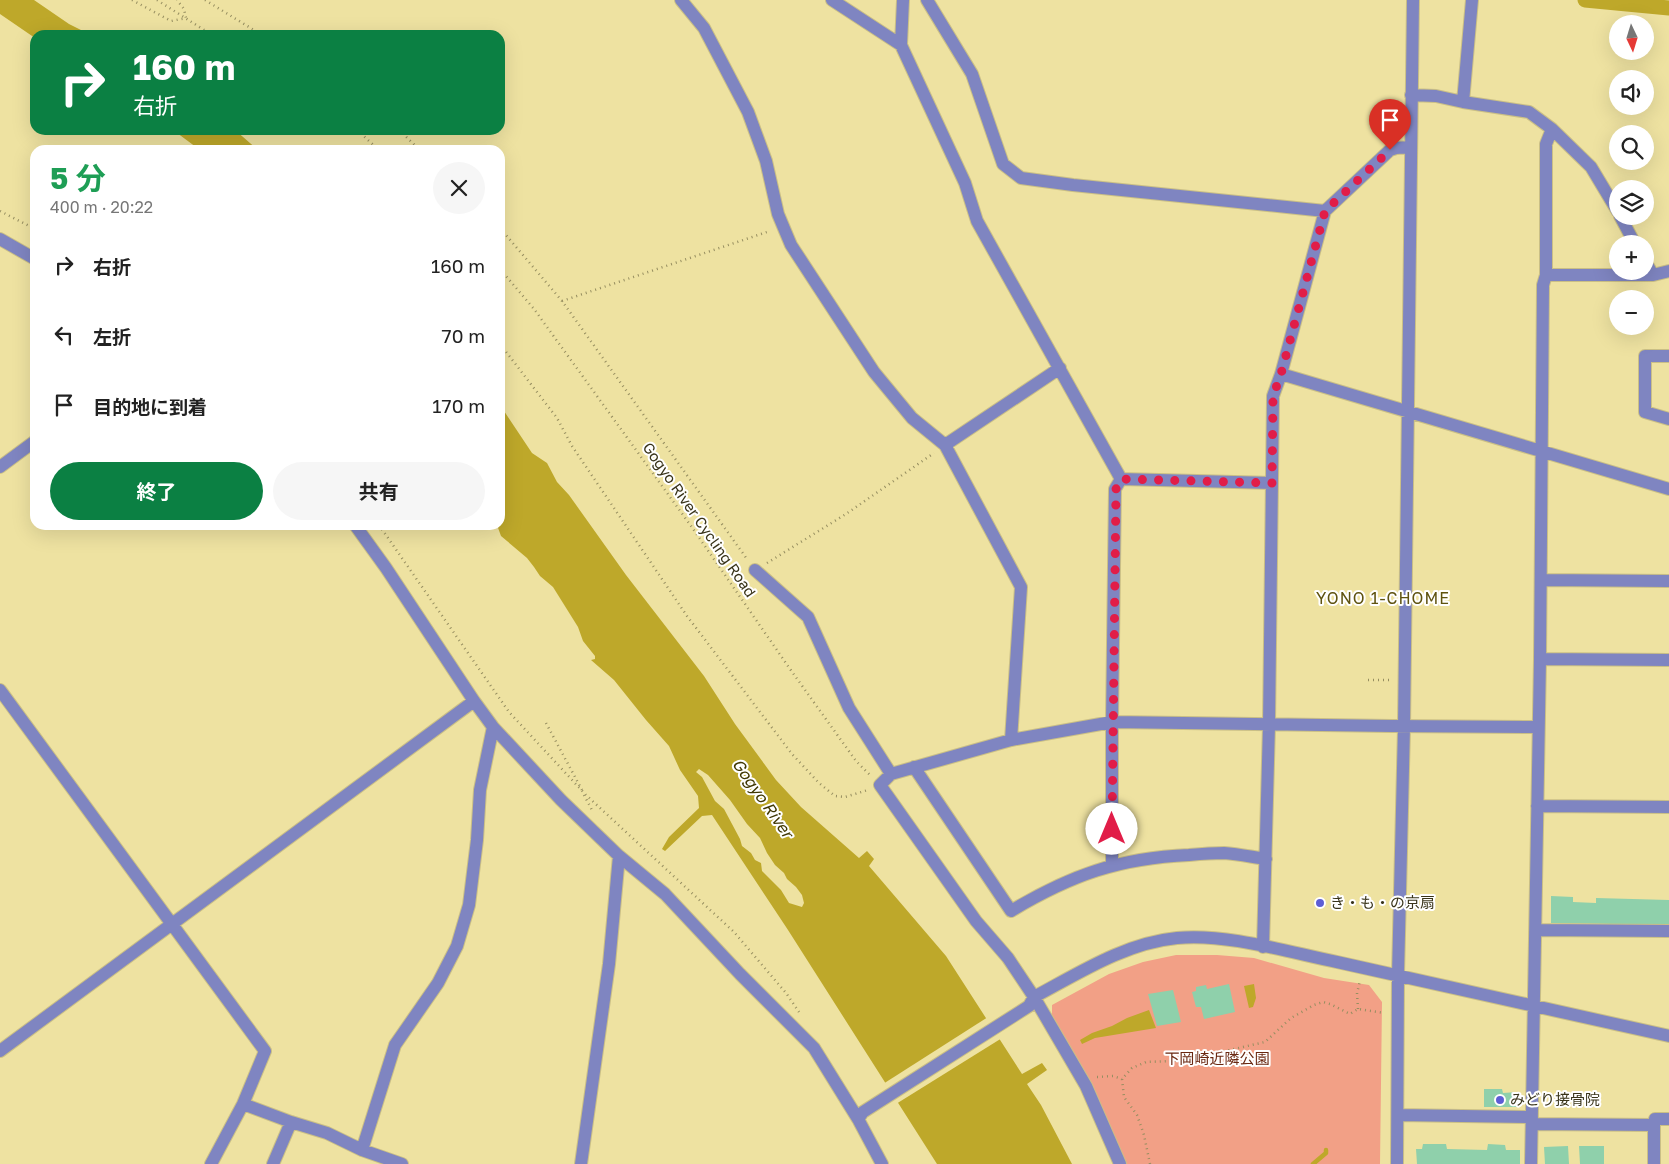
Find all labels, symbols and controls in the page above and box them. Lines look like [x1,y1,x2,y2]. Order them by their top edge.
north arrow [1609,15,1654,60]
map controls [1609,15,1654,335]
text: 160 m [133,46,235,88]
icon: right [50,50,115,115]
button: sound [1609,70,1654,115]
text: 右折 [133,92,177,119]
pin [1369,99,1411,150]
icon: arrive [1376,106,1404,134]
button: search [1609,125,1654,170]
text: 5 分 [50,160,106,196]
button: close [433,162,485,214]
button: layers [1609,180,1654,225]
text: 400 m · 20:22 [50,197,153,217]
button: + [1609,235,1654,280]
icon: right [50,251,78,279]
text: 160 m [431,254,485,277]
text: 右折 [93,255,131,278]
button: − [1609,290,1654,335]
icon: left [50,321,78,349]
text: 70 m [442,324,485,347]
text: 左折 [93,325,131,348]
icon: arrive [50,391,78,419]
text: 170 m [432,394,485,417]
text: 目的地に到着 [93,395,207,418]
street label: Gogyo River Cycling Road [640,439,760,600]
button: 終了 [50,462,263,520]
button: 共有 [273,462,485,520]
district label: YONO 1-CHOME [1316,588,1450,608]
water label: Gogyo River [728,754,799,844]
position arrow [1085,802,1137,854]
place label: き・も・の京扇 [1330,893,1435,911]
marker: き・も・の京扇 [1314,897,1326,909]
park label: 下岡崎近隣公園 [1164,1049,1270,1067]
place label: みどり接骨院 [1510,1090,1600,1108]
marker: みどり接骨院 [1494,1094,1506,1106]

